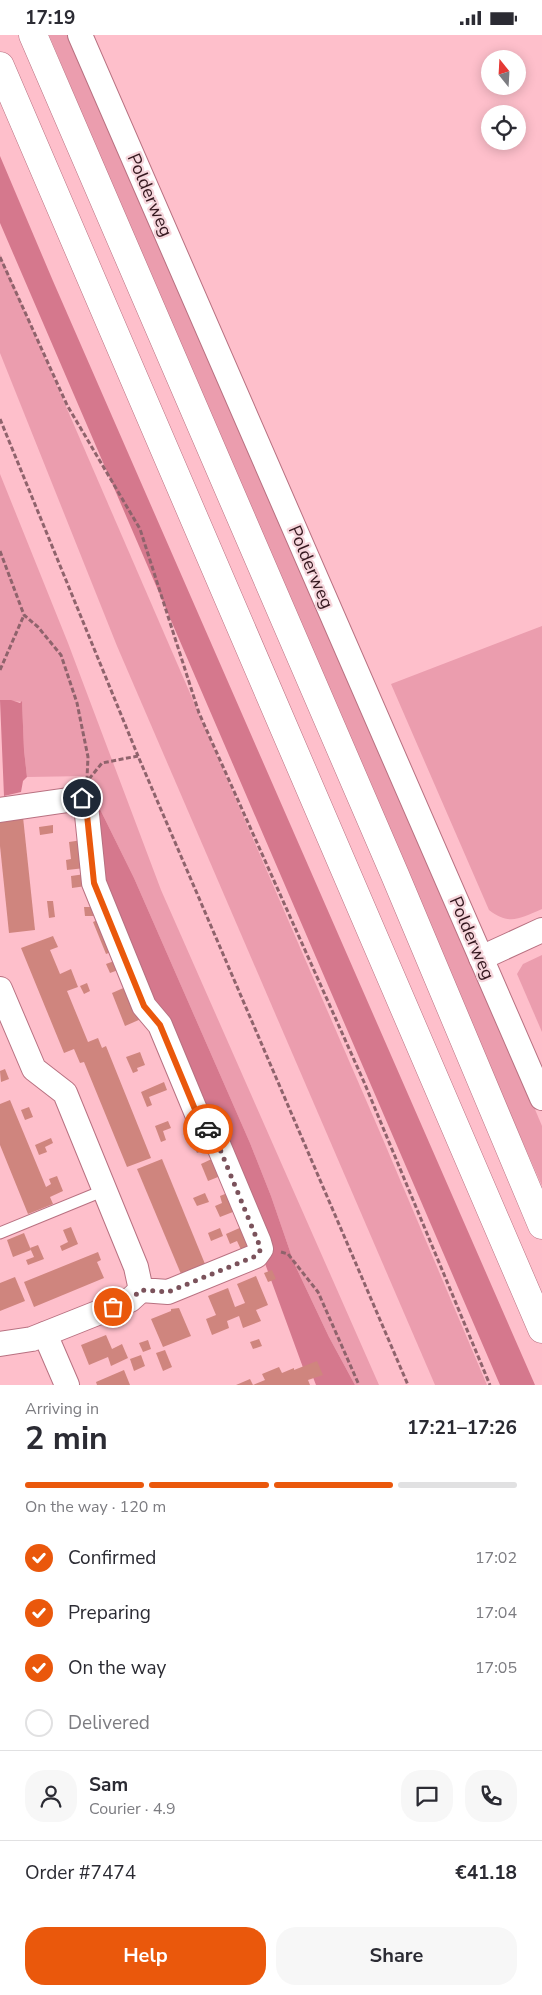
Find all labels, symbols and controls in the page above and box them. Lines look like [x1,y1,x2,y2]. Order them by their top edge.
text: 17:19 [25,5,75,31]
north arrow [481,50,526,95]
map controls [481,50,526,150]
button: locate [481,105,526,150]
street label: Polderweg [122,150,178,240]
street label: Polderweg [283,522,339,612]
pin [61,777,103,819]
icon: home [68,784,96,812]
street label: Polderweg [444,893,500,983]
courier [183,1104,233,1154]
icon: car [194,1115,222,1143]
pin [92,1286,134,1328]
icon: bag [99,1293,127,1321]
text: Arriving in [25,1398,99,1420]
text: 17:21–17:26 [407,1415,517,1441]
text: 2 min [25,1417,108,1460]
text: On the way · 120 m [25,1496,166,1518]
icon: check [25,1544,53,1572]
text: Confirmed [68,1545,156,1571]
text: 17:02 [475,1547,517,1569]
icon: check [25,1599,53,1627]
text: Preparing [68,1600,151,1626]
text: 17:04 [475,1602,517,1624]
icon: check [25,1654,53,1682]
text: On the way [68,1655,166,1681]
text: 17:05 [475,1657,517,1679]
text: Delivered [68,1710,150,1736]
button: person [25,1770,77,1822]
button: chat [401,1770,453,1822]
button: phone [465,1770,517,1822]
text: Sam [89,1772,128,1798]
text: Courier · 4.9 [89,1798,175,1820]
text: Order #7474 [25,1860,136,1886]
text: €41.18 [455,1860,517,1886]
button: Help [25,1927,266,1985]
button: Share [276,1927,517,1985]

